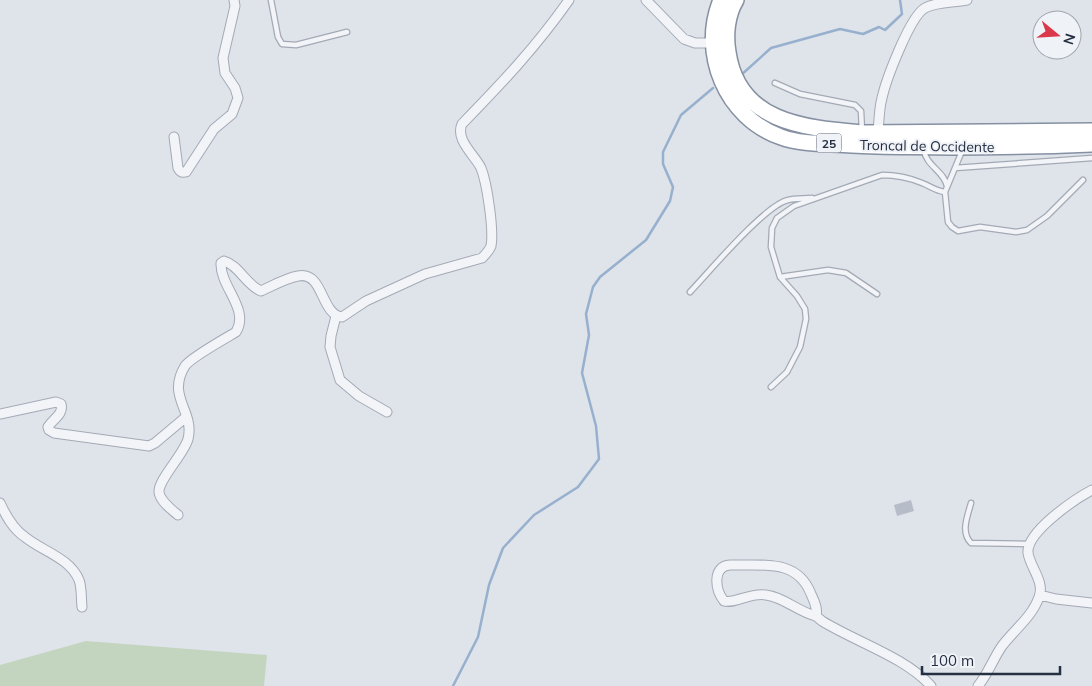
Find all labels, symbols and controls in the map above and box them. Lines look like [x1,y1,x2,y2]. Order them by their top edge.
north arrow [1032,10,1082,60]
text: N [1059,31,1080,47]
road number: 25 [816,134,842,152]
street label: Troncal de Occidente [859,136,995,156]
scale bar [922,644,1060,676]
text: 100 m [930,651,974,670]

